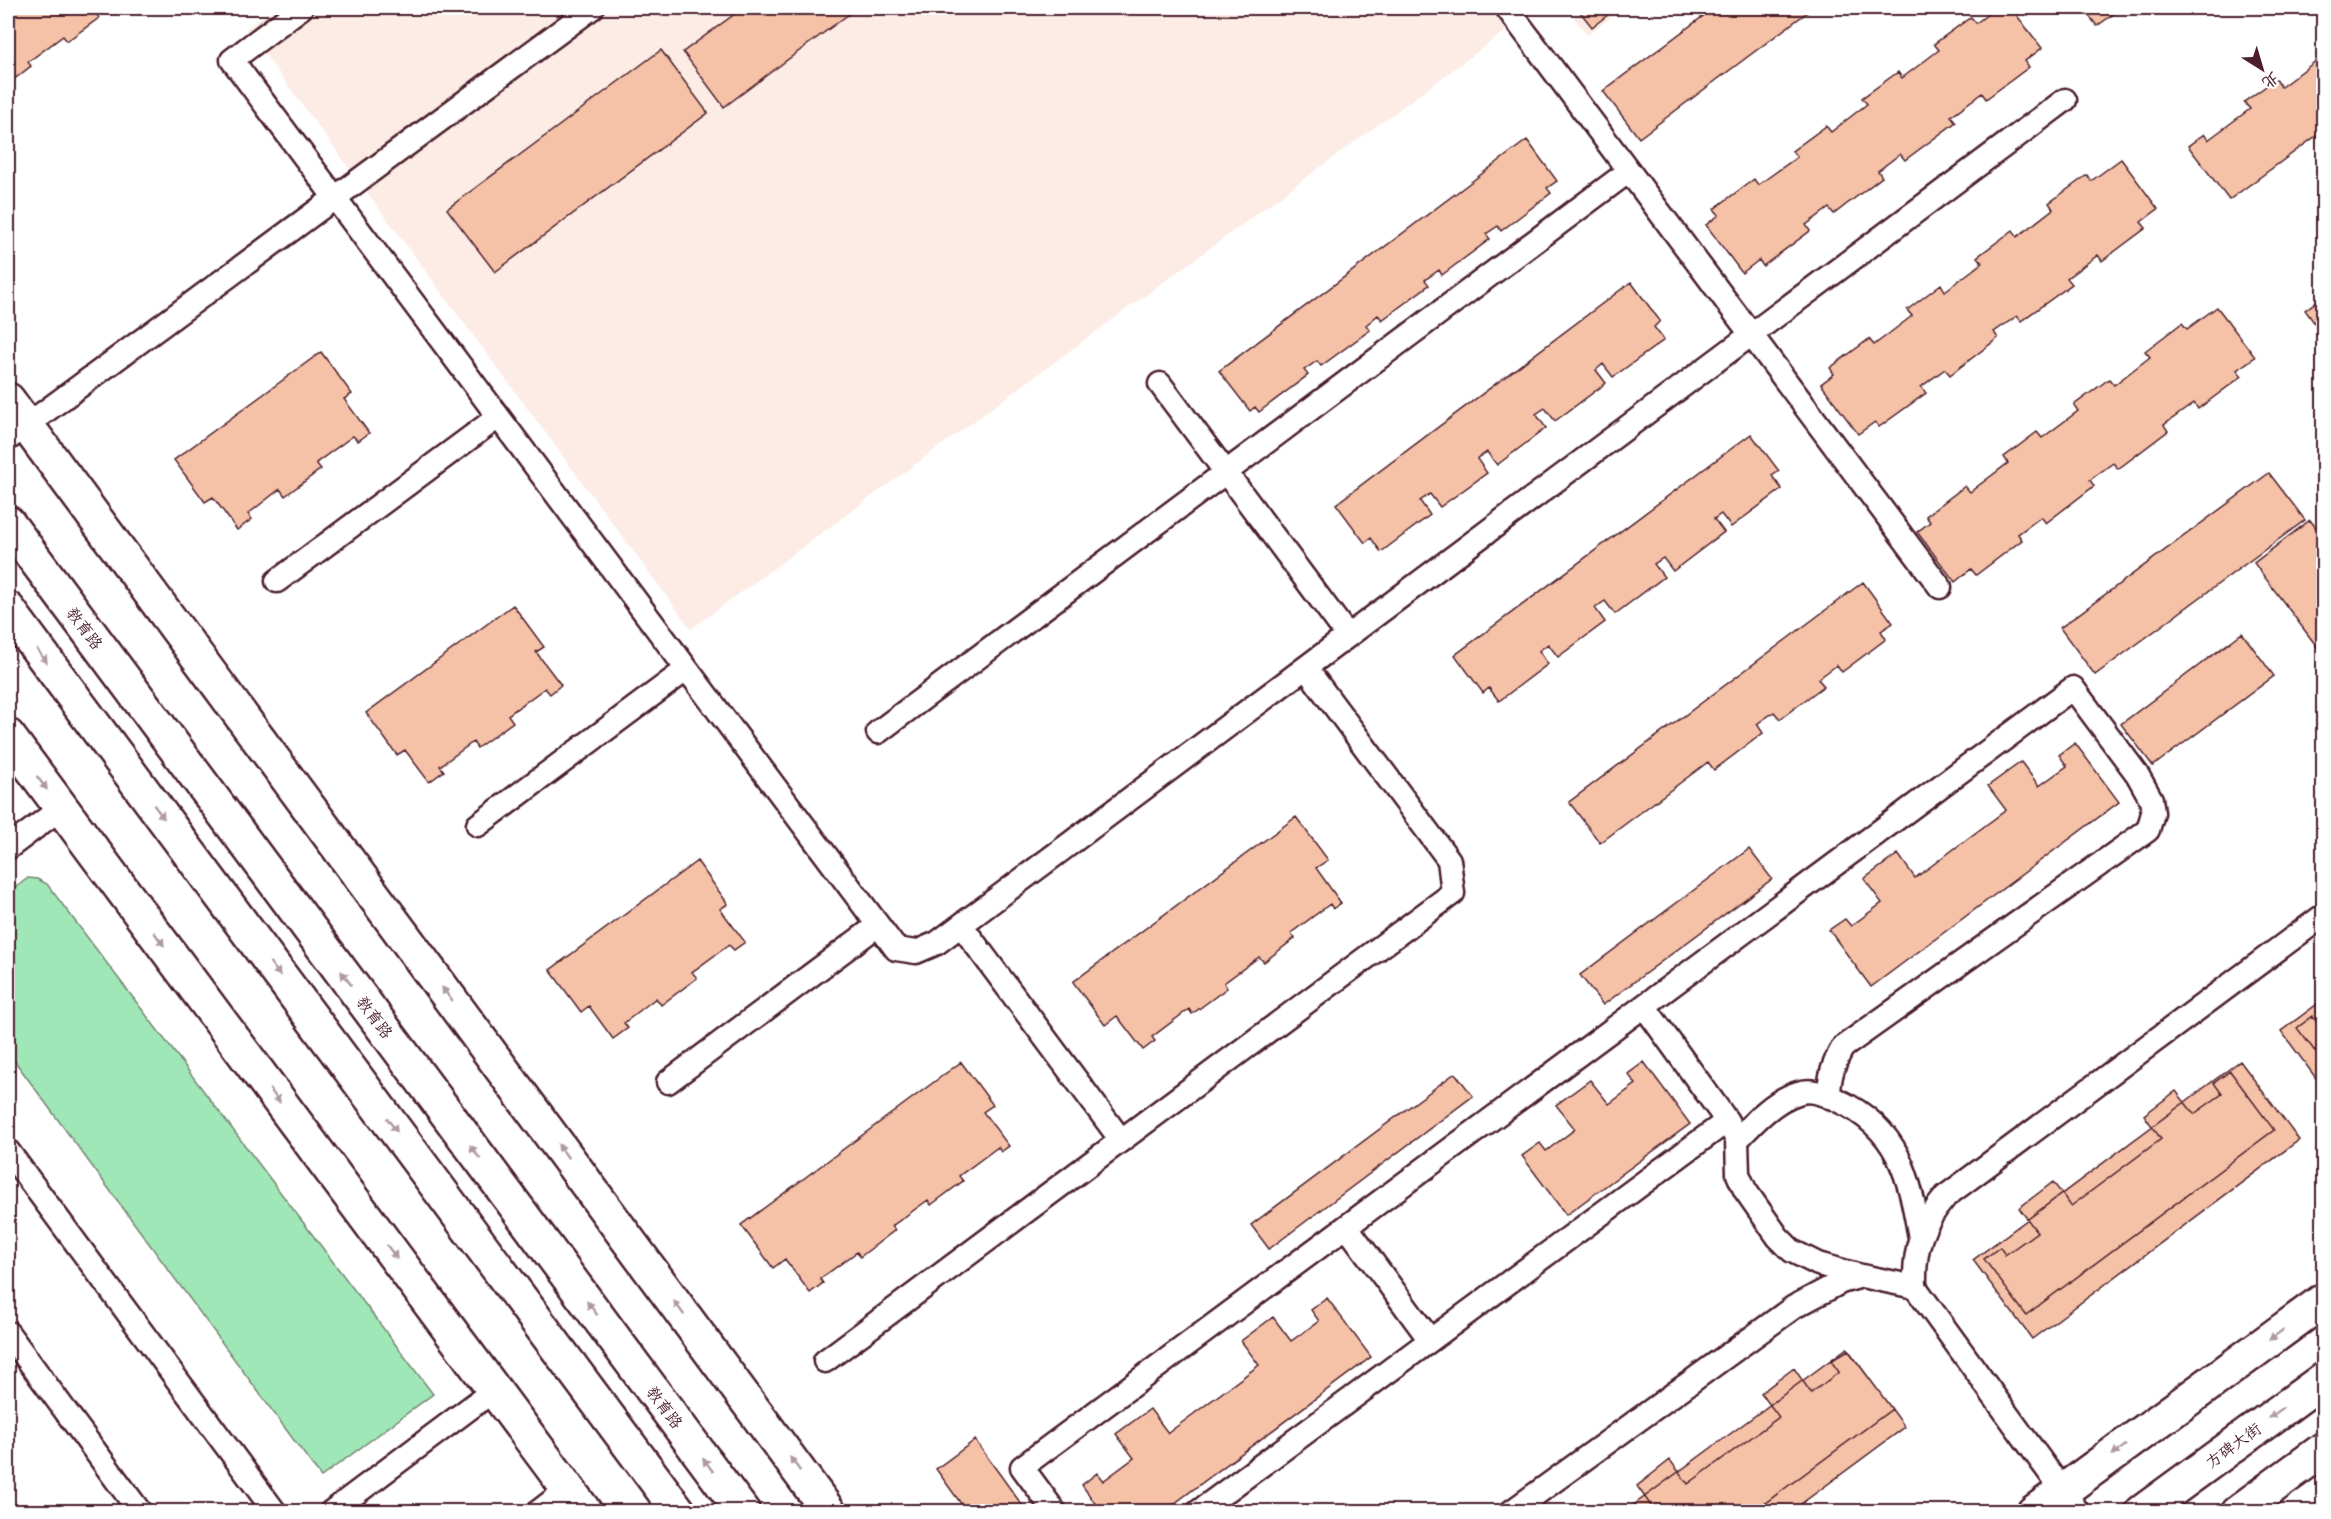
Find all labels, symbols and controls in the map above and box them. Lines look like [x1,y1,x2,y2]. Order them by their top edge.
north arrow [2232,39,2292,99]
text: 北 [2258,67,2282,92]
street label: 教育路 [62,604,106,654]
one-way arrow [36,649,48,664]
one-way arrow [36,775,48,790]
one-way arrow [153,804,165,820]
one-way arrow [153,931,165,947]
one-way arrow [269,961,281,976]
one-way arrow [341,971,353,986]
one-way arrow [441,986,453,1002]
street label: 教育路 [352,993,396,1043]
one-way arrow [269,1088,281,1103]
one-way arrow [386,1117,398,1133]
one-way arrow [557,1143,569,1159]
one-way arrow [470,1144,482,1159]
one-way arrow [385,1245,397,1260]
one-way arrow [673,1300,685,1316]
one-way arrow [586,1301,598,1316]
one-way arrow [2269,1329,2285,1341]
street label: 教育路 [642,1383,686,1433]
one-way arrow [2269,1407,2285,1419]
street label: 方碑大街 [2202,1420,2265,1473]
one-way arrow [2111,1444,2127,1456]
one-way arrow [702,1457,714,1473]
one-way arrow [789,1457,801,1472]

